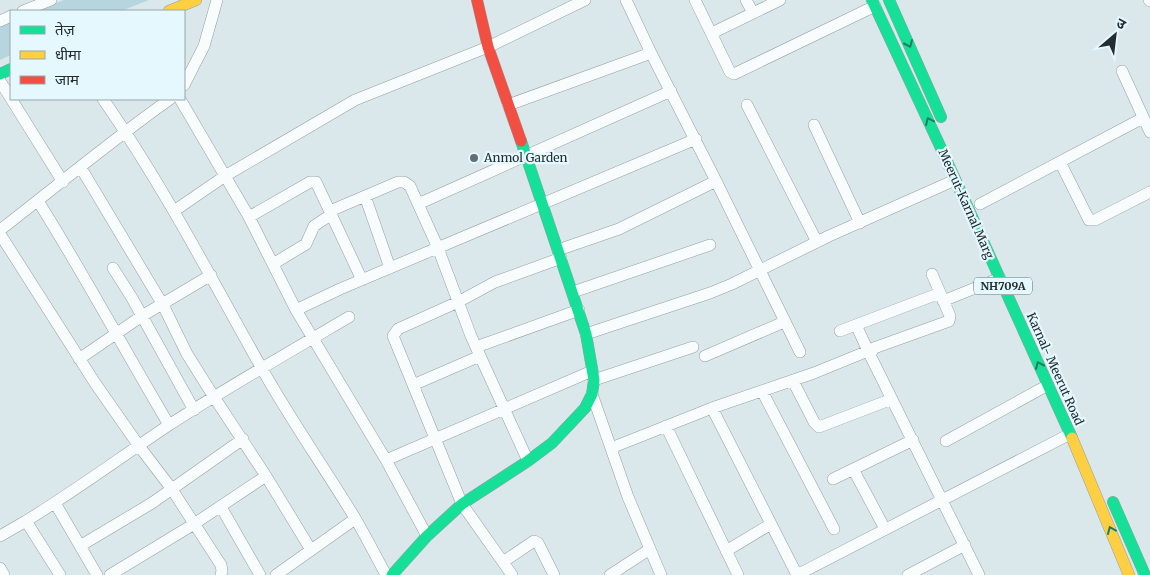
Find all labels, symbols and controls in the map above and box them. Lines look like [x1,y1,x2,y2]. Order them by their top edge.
legend [10,10,185,100]
north arrow [1090,10,1140,60]
text: उ [1113,14,1130,34]
text: तेज़ [55,20,76,39]
one-way arrow [903,39,914,48]
text: धीमा [55,45,82,64]
text: जाम [55,70,80,89]
one-way arrow [924,117,935,126]
street label: Meerut-Karnal Marg [935,147,998,262]
place label: Anmol Garden [483,150,568,165]
marker: Anmol Garden [468,152,480,164]
road number: NH709A [974,278,1032,294]
street label: Karnal- Meerut Road [1024,310,1087,427]
one-way arrow [1034,361,1045,370]
one-way arrow [1106,526,1117,535]

